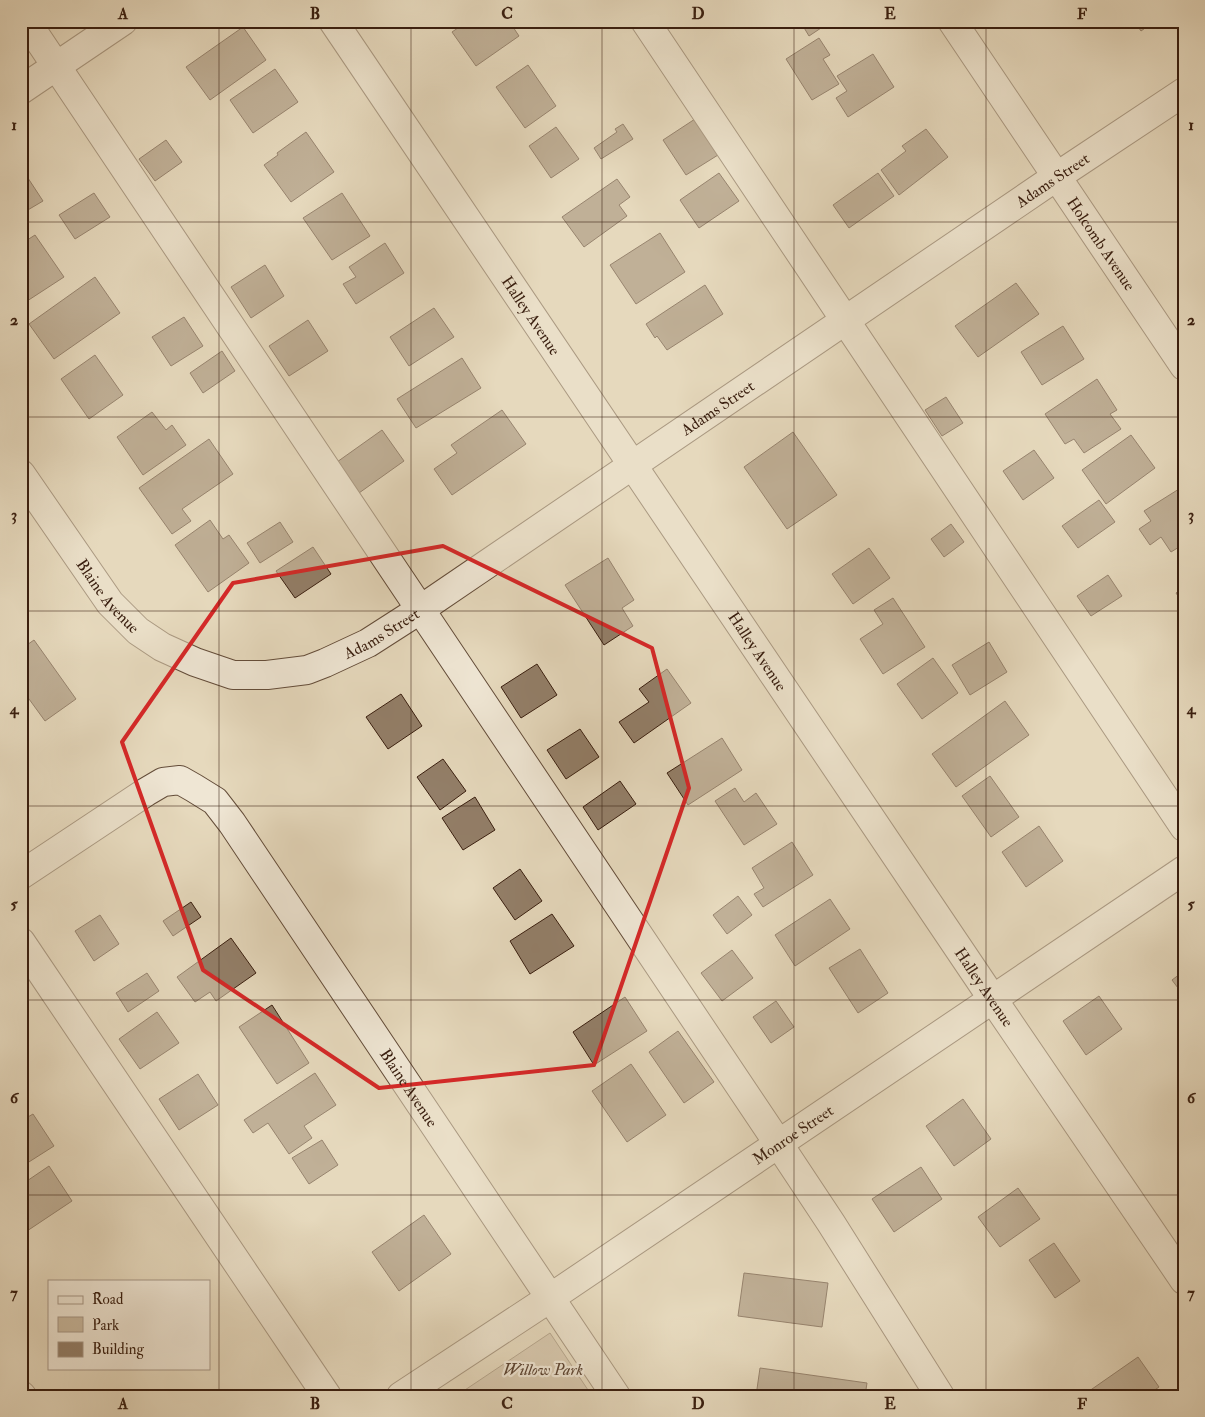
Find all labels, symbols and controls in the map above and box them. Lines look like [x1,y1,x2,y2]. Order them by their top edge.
text: A [117,4,129,24]
text: B [310,4,320,24]
text: C [501,4,513,24]
text: D [691,4,705,24]
text: E [884,4,896,24]
text: F [1077,4,1087,24]
text: 1 [11,115,17,135]
text: 1 [1188,115,1194,135]
street label: Adams Street [1011,149,1093,213]
street label: Holcomb Avenue [1062,193,1140,295]
street label: Halley Avenue [497,272,565,360]
text: 2 [10,310,18,330]
text: 2 [1187,310,1195,330]
street label: Adams Street [677,376,758,441]
text: 3 [11,505,17,525]
text: 3 [1188,505,1194,525]
street label: Blaine Avenue [72,555,144,638]
street label: Adams Street [340,604,423,664]
street label: Halley Avenue [723,608,791,695]
text: 4 [9,699,20,719]
text: 4 [1186,699,1197,719]
text: 5 [10,894,18,914]
text: 5 [1187,894,1195,914]
street label: Halley Avenue [950,944,1018,1031]
street label: Blaine Avenue [375,1045,442,1131]
text: 6 [10,1088,20,1108]
text: 6 [1187,1088,1197,1108]
street label: Monroe Street [749,1101,837,1169]
legend [48,1280,210,1370]
text: 7 [10,1283,18,1303]
text: 7 [1187,1283,1195,1303]
text: Road [92,1290,124,1309]
text: Park [92,1316,119,1335]
text: Building [92,1340,144,1359]
park label: Willow Park [503,1360,583,1380]
text: A [117,1394,129,1414]
text: B [310,1394,320,1414]
text: C [501,1394,513,1414]
text: D [691,1394,705,1414]
text: E [884,1394,896,1414]
text: F [1077,1394,1087,1414]

